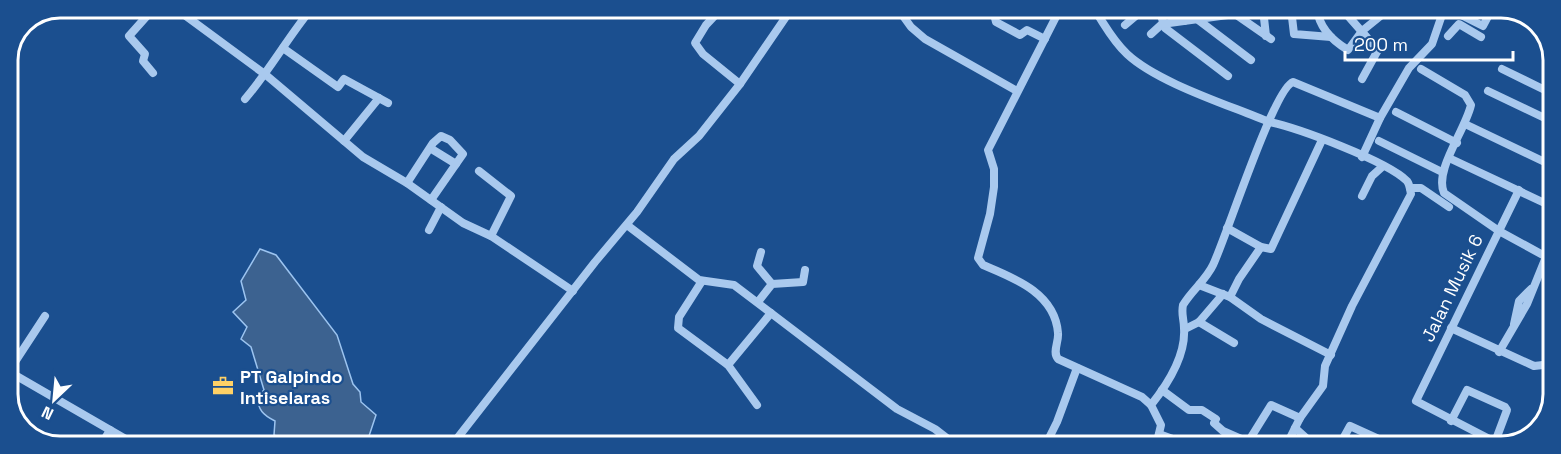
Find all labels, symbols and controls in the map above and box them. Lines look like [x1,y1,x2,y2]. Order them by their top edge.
scale bar [1345,24,1513,62]
text: 200 m [1354,33,1408,56]
street label: Jalan Musik 6 [1416,230,1488,346]
place label: PT Galpindo Intiselaras [240,365,342,409]
north arrow [24,370,84,430]
office icon: PT Galpindo Intiselaras [211,374,235,398]
text: N [38,401,57,425]

